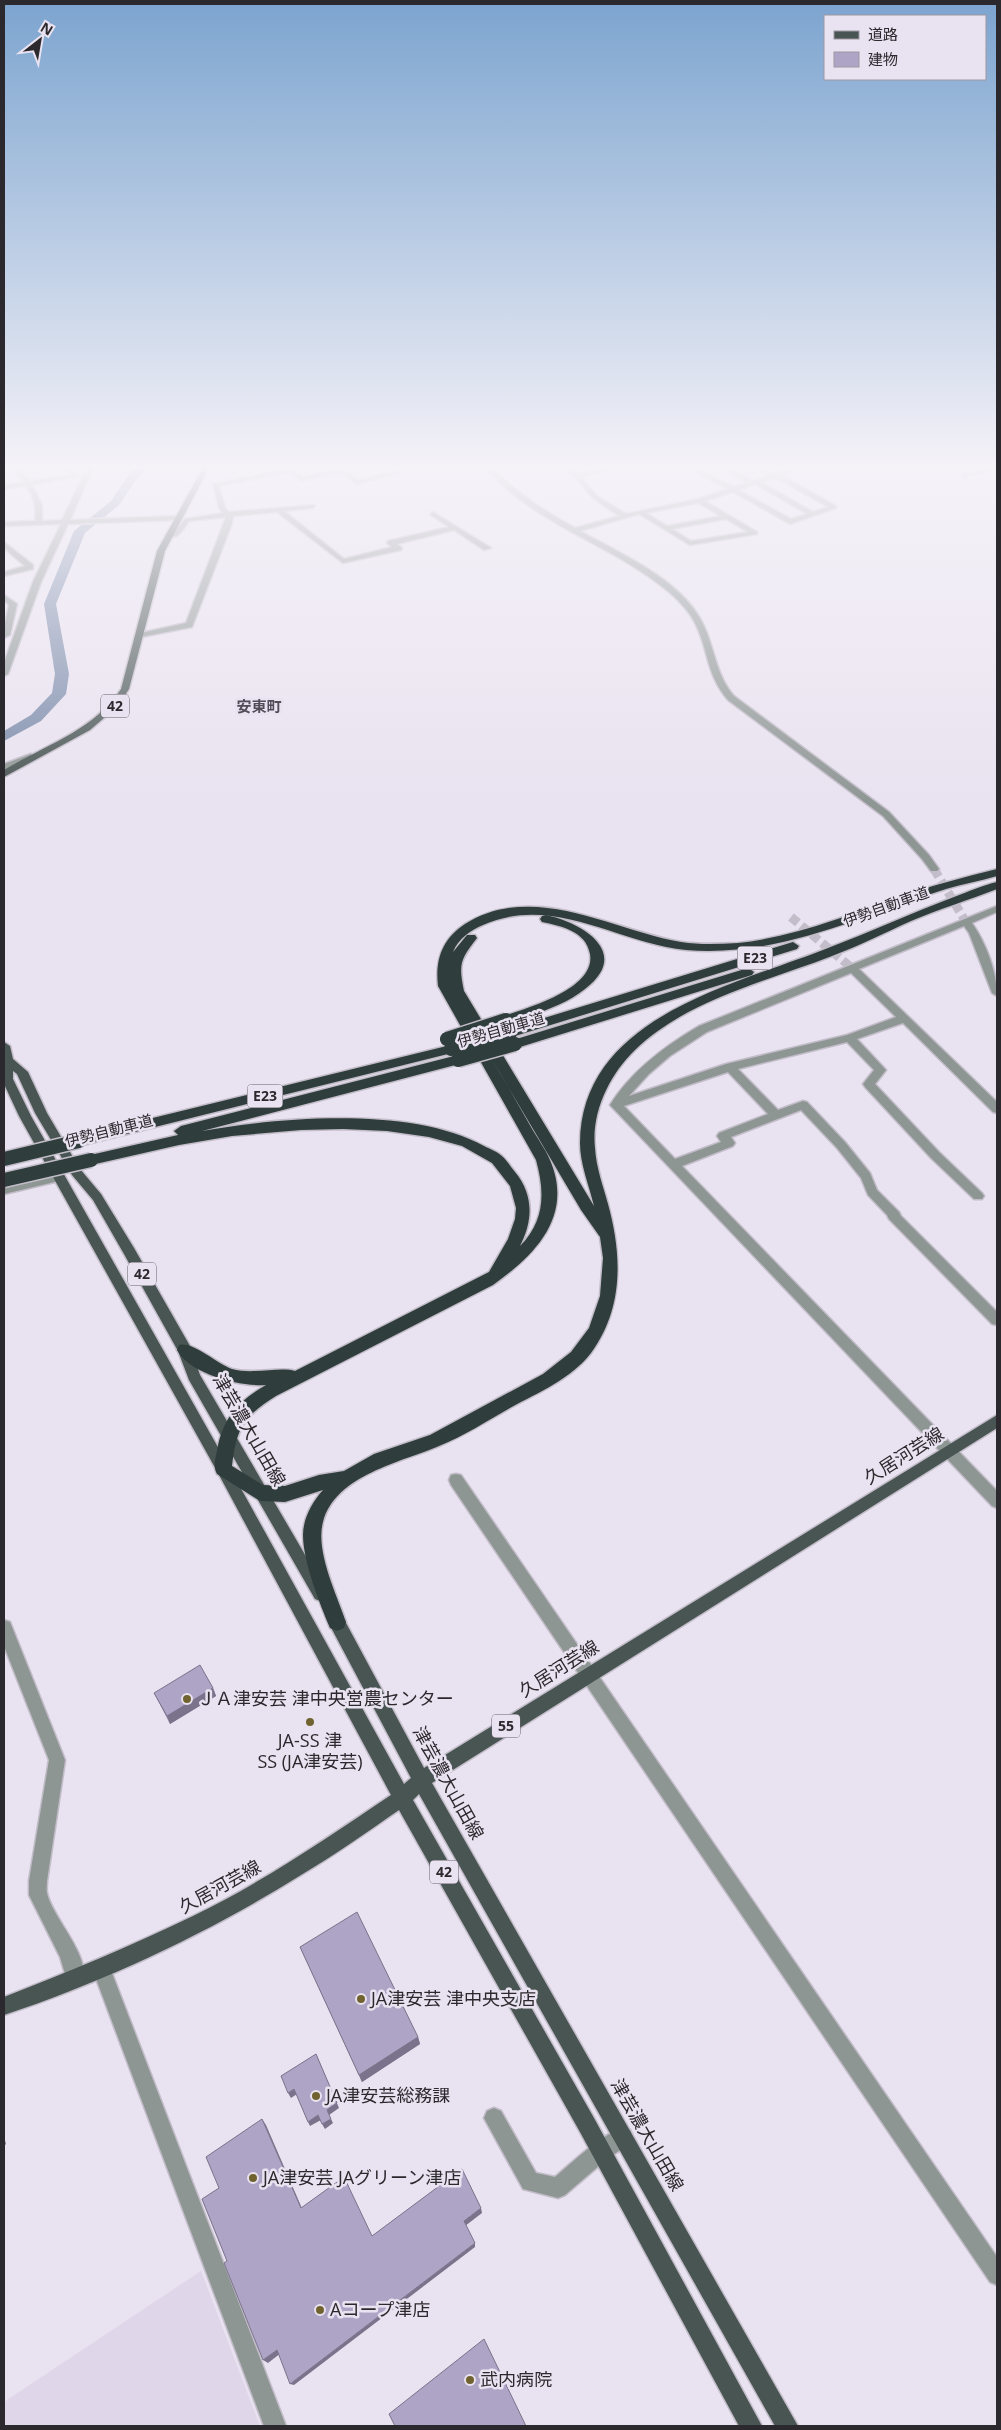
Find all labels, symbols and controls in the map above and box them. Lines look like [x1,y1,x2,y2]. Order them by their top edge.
north arrow [15,15,65,65]
legend [824,15,986,80]
text: N [37,17,57,40]
text: 道路 [868,24,898,44]
text: 建物 [868,49,898,69]
road number: 42 [101,694,129,718]
district label: 安東町 [236,696,282,716]
street label: 伊勢自動車道 [840,881,931,931]
road number: E23 [738,946,772,970]
street label: 伊勢自動車道 [455,1007,547,1051]
road number: E23 [248,1084,282,1108]
street label: 伊勢自動車道 [63,1109,155,1151]
road number: 42 [128,1262,156,1286]
street label: 津芸濃大山田線 [208,1369,292,1490]
street label: 久居河芸線 [859,1421,948,1489]
street label: 久居河芸線 [514,1634,603,1702]
place label: ＪＡ津安芸 津中央営農センター [197,1686,454,1710]
marker: ＪＡ津安芸 津中央営農センター [181,1693,193,1705]
road number: 55 [492,1714,520,1738]
marker: JA-SS 津 SS (JA津安芸) [304,1716,316,1728]
street label: 津芸濃大山田線 [408,1722,490,1843]
place label: JA-SS 津 SS (JA津安芸) [257,1728,363,1773]
street label: 久居河芸線 [174,1854,265,1918]
road number: 42 [430,1860,458,1884]
place label: JA津安芸 津中央支店 [369,1986,536,2010]
marker: JA津安芸 津中央支店 [355,1993,367,2005]
street label: 津芸濃大山田線 [606,2074,690,2195]
place label: JA津安芸総務課 [324,2083,450,2107]
marker: JA津安芸総務課 [310,2090,322,2102]
place label: JA津安芸 JAグリーン津店 [261,2165,461,2189]
marker: JA津安芸 JAグリーン津店 [247,2172,259,2184]
place label: Aコープ津店 [330,2297,430,2321]
marker: Aコープ津店 [314,2304,326,2316]
place label: 武内病院 [480,2367,552,2391]
marker: 武内病院 [464,2374,476,2386]

